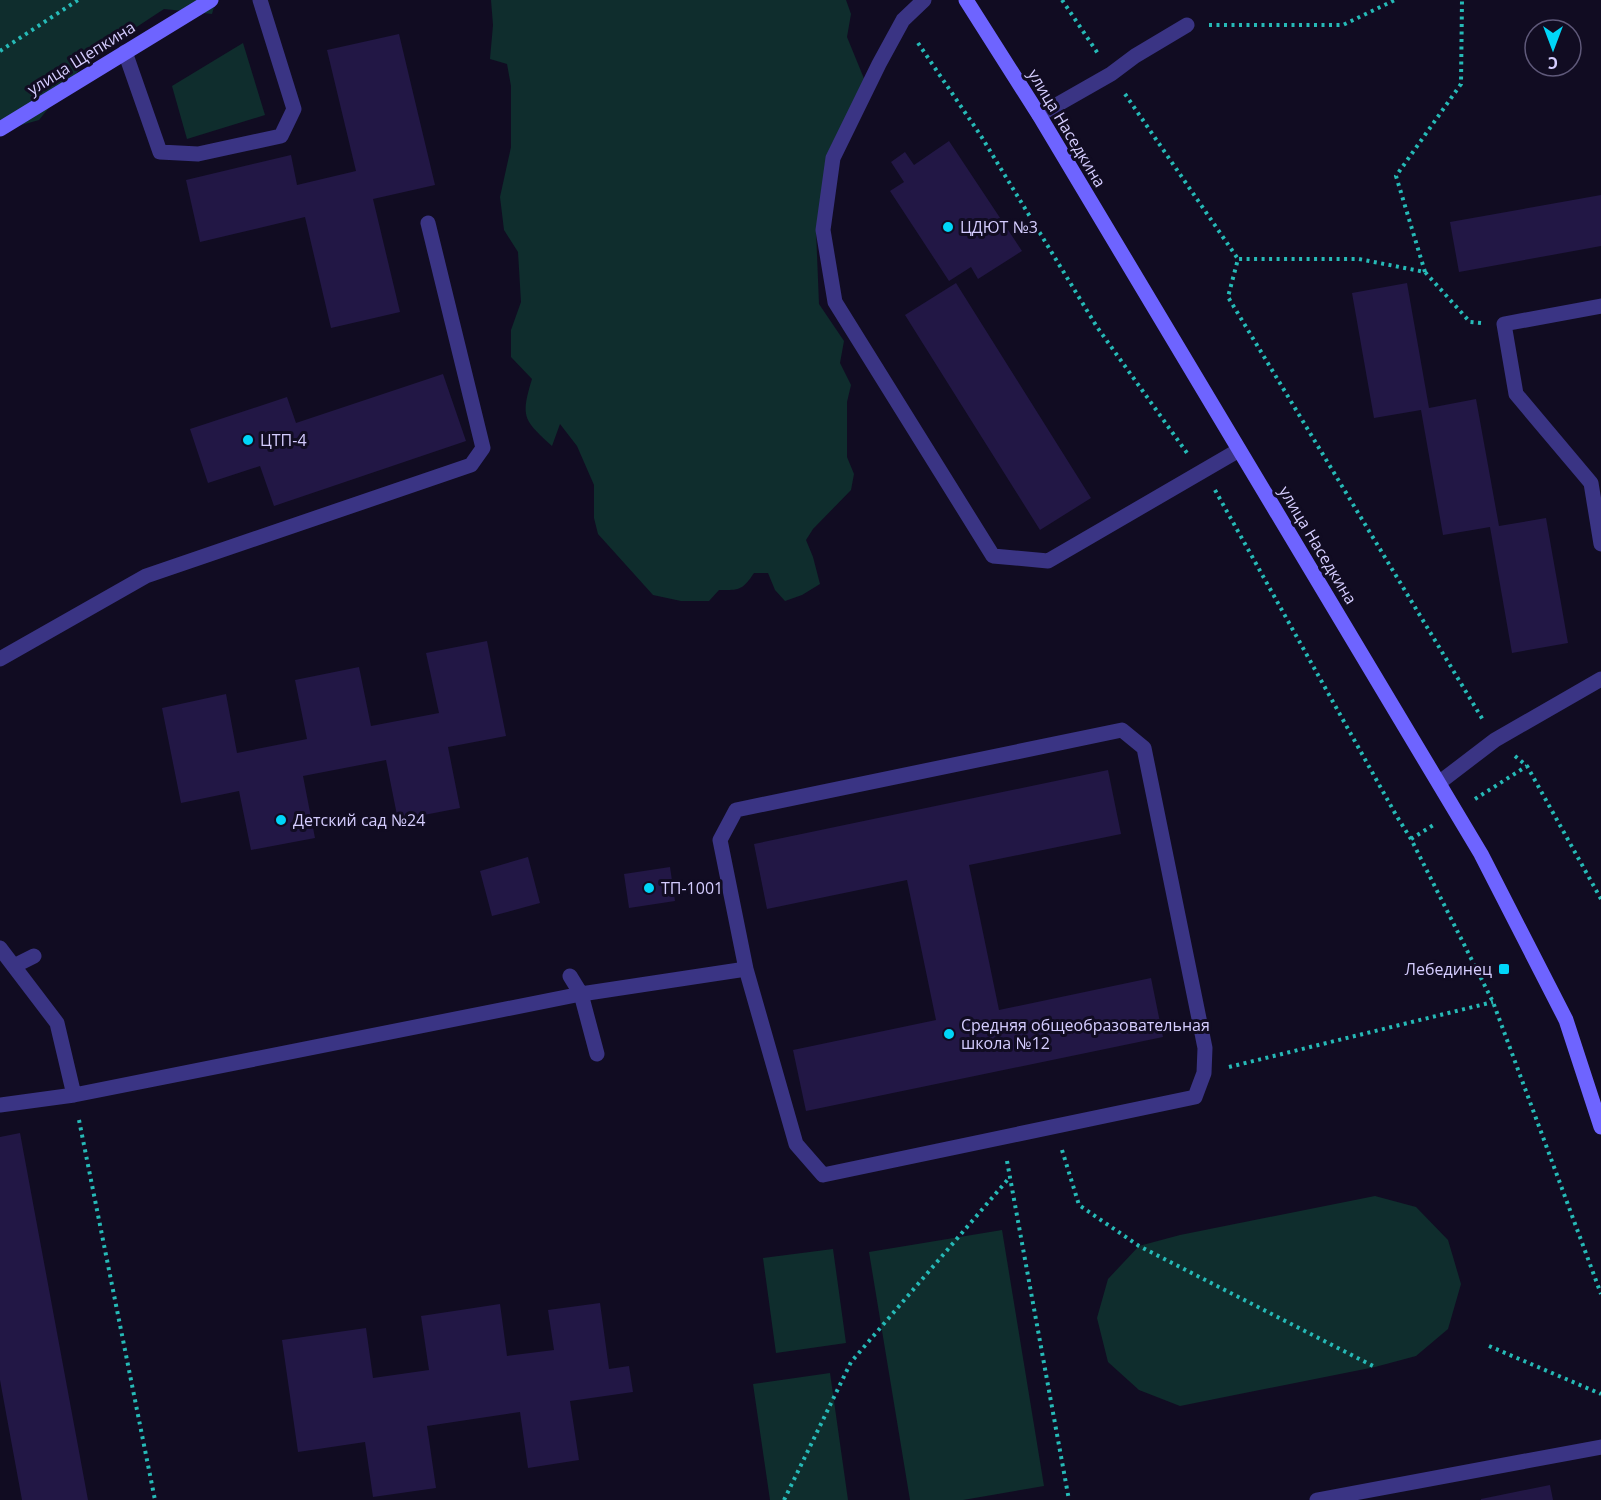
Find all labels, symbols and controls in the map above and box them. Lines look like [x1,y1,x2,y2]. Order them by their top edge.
street label: улица Щепкина [23,16,139,100]
north arrow [1523,18,1583,78]
text: С [1548,52,1558,74]
street label: улица Наседкина [1023,65,1111,191]
place label: ЦДЮТ №3 [960,216,1038,238]
marker: ЦДЮТ №3 [941,220,955,234]
place label: ЦТП-4 [260,429,307,451]
marker: ЦТП-4 [241,433,255,447]
street label: улица Наседкина [1274,482,1362,608]
place label: Детский сад №24 [293,809,425,831]
marker: Детский сад №24 [274,813,288,827]
place label: ТП-1001 [661,877,723,899]
marker: ТП-1001 [642,881,656,895]
place label: Лебединец [1405,958,1492,980]
marker: Лебединец [1497,962,1511,976]
place label: Средняя общеобразовательная школа №12 [961,1014,1210,1054]
marker: Средняя общеобразовательная школа №12 [942,1027,956,1041]

